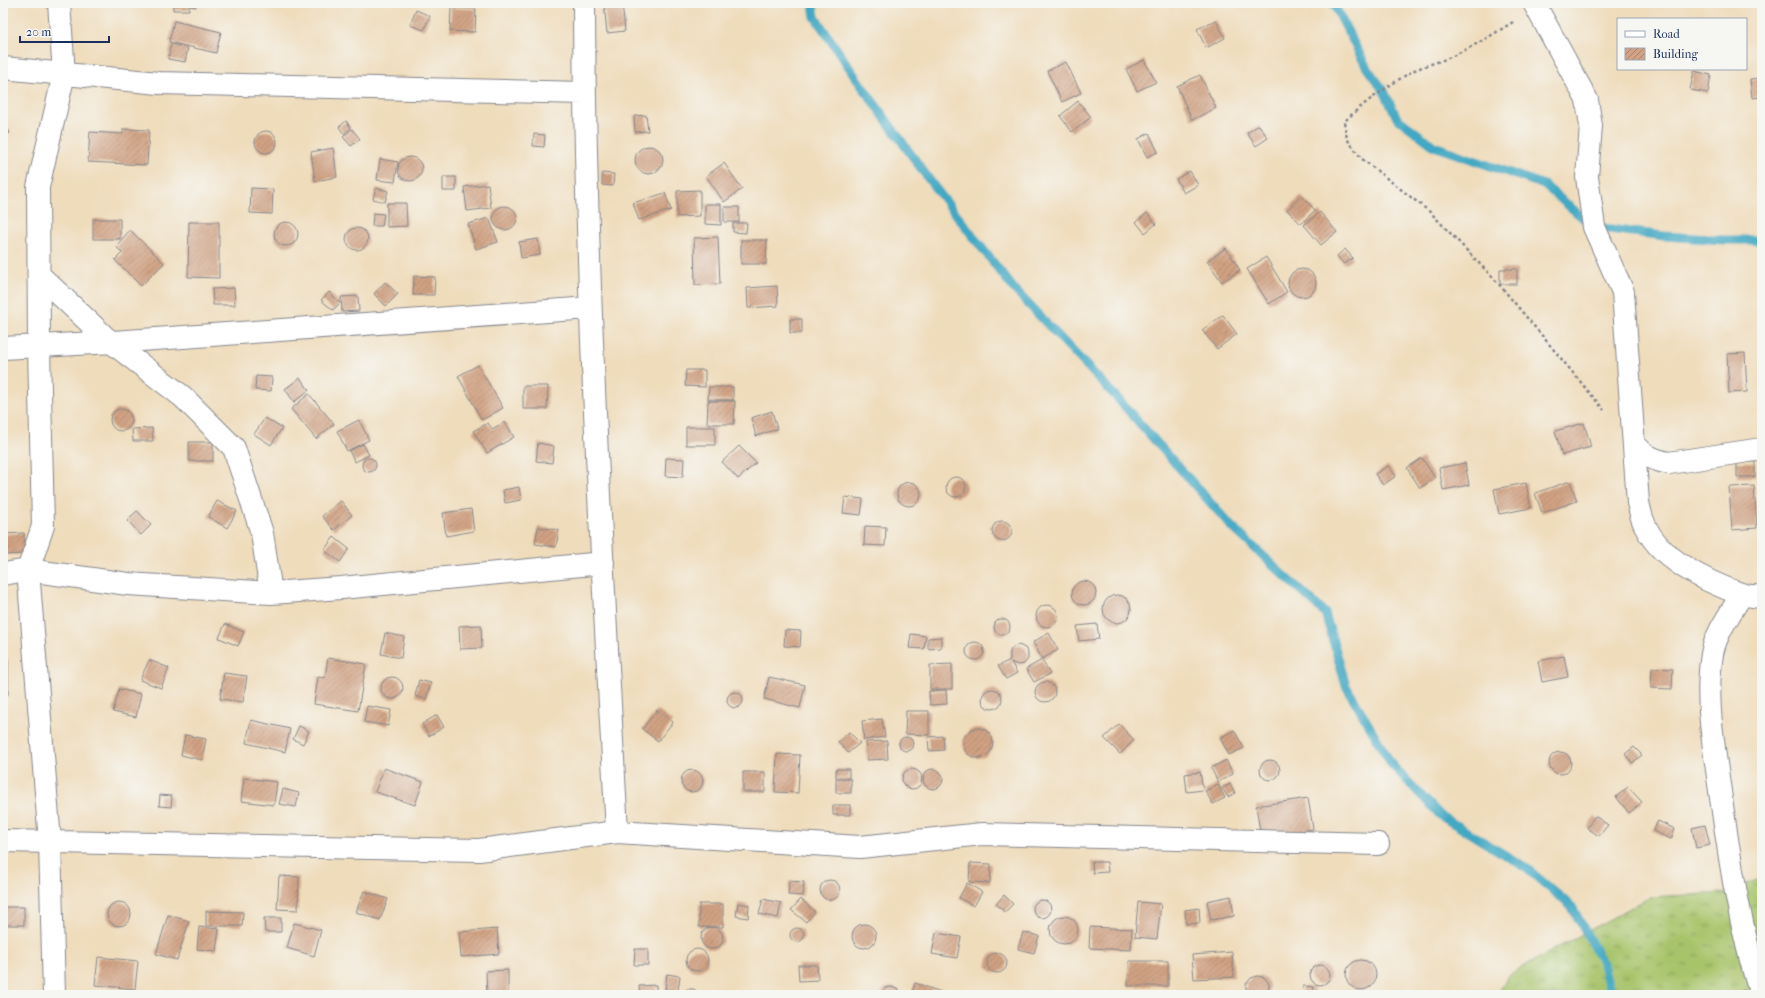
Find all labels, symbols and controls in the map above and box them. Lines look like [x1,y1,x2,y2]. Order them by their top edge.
scale bar [20,18,109,44]
legend [1617,18,1747,70]
text: 20 m [26,25,51,39]
text: Road [1653,27,1680,41]
text: Building [1653,47,1698,61]

